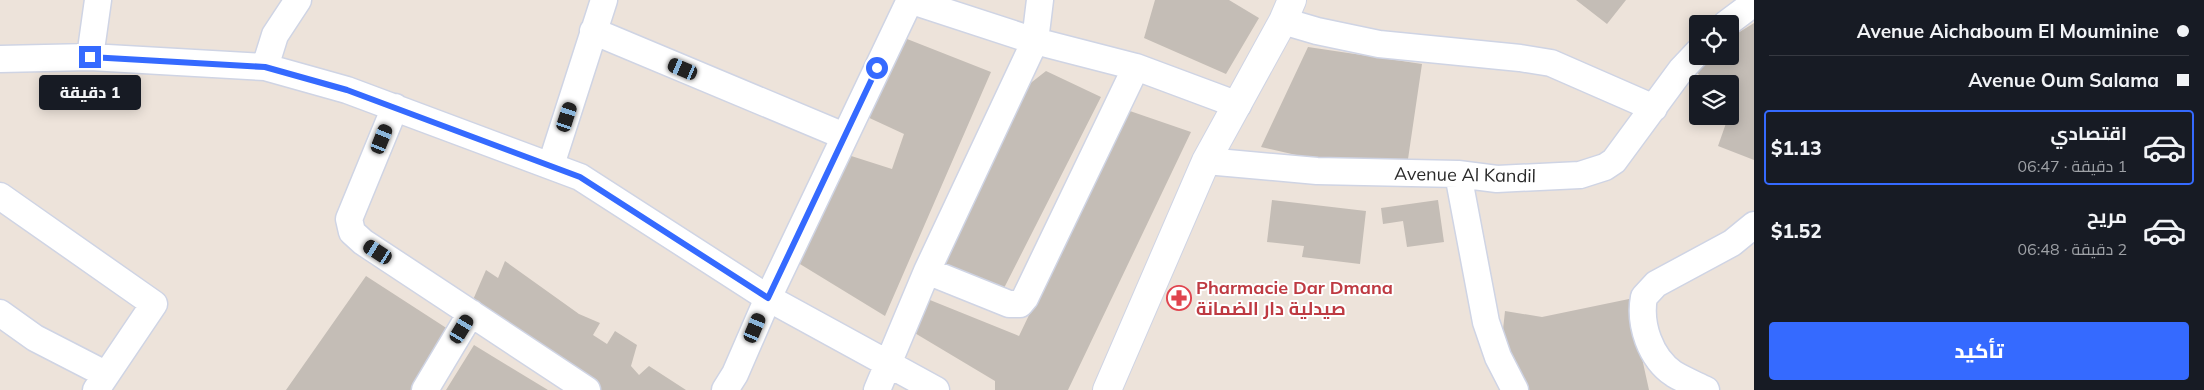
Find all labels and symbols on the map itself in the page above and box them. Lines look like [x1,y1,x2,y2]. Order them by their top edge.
route end [79,46,101,68]
car [666,56,699,82]
route start [866,57,888,79]
callout: 1 دقيقة [39,74,141,110]
car [555,100,578,134]
car [369,122,394,156]
street label: Avenue Al Kandil [1394,162,1536,187]
car [361,238,394,266]
place label: Pharmacie Dar Dmana صيدلية دار الضمانة [1196,276,1393,320]
pharmacy icon: Pharmacie Dar Dmana صيدلية دار الضمانة [1166,285,1192,311]
car [742,311,767,345]
car [447,312,476,346]

